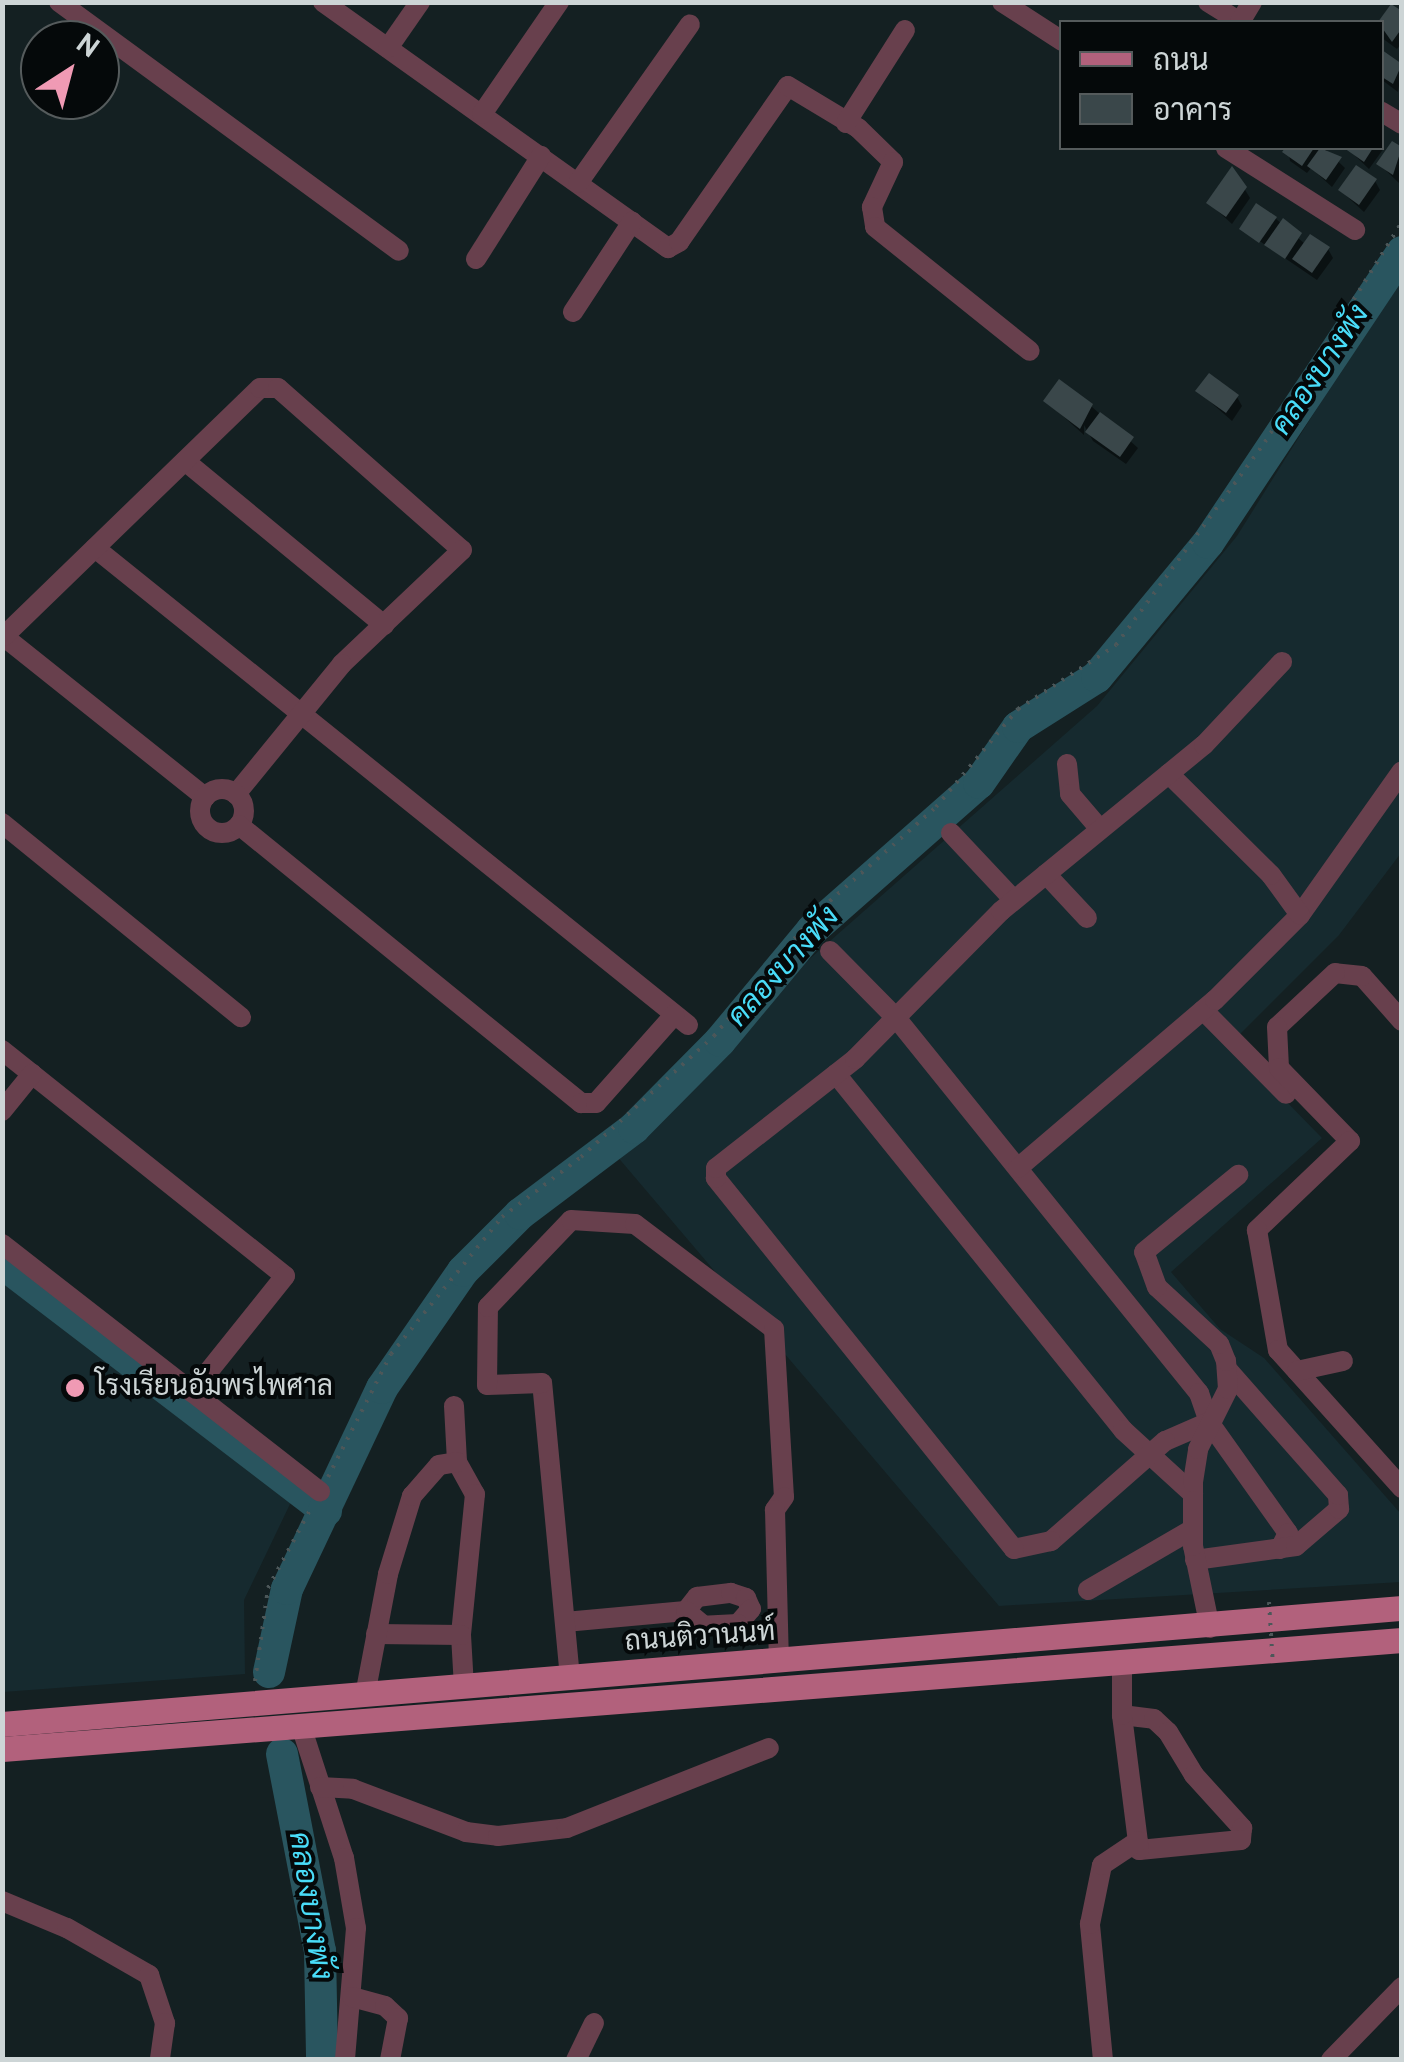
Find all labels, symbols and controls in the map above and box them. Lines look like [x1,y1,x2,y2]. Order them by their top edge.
north arrow [20,20,120,120]
legend [1059,20,1384,150]
text: N [68,27,105,68]
text: ถนน [1153,44,1209,81]
text: อาคาร [1153,94,1232,131]
water label: คลองบางพัง [1265,299,1379,443]
water label: คลองบางพัง [722,900,848,1036]
place label: โรงเรียนอัมพรไพศาล [95,1371,333,1405]
marker: โรงเรียนอัมพรไพศาล [64,1377,86,1399]
street label: ถนนติวานนท์ [624,1616,776,1660]
water label: คลองบางพัง [279,1829,337,1983]

